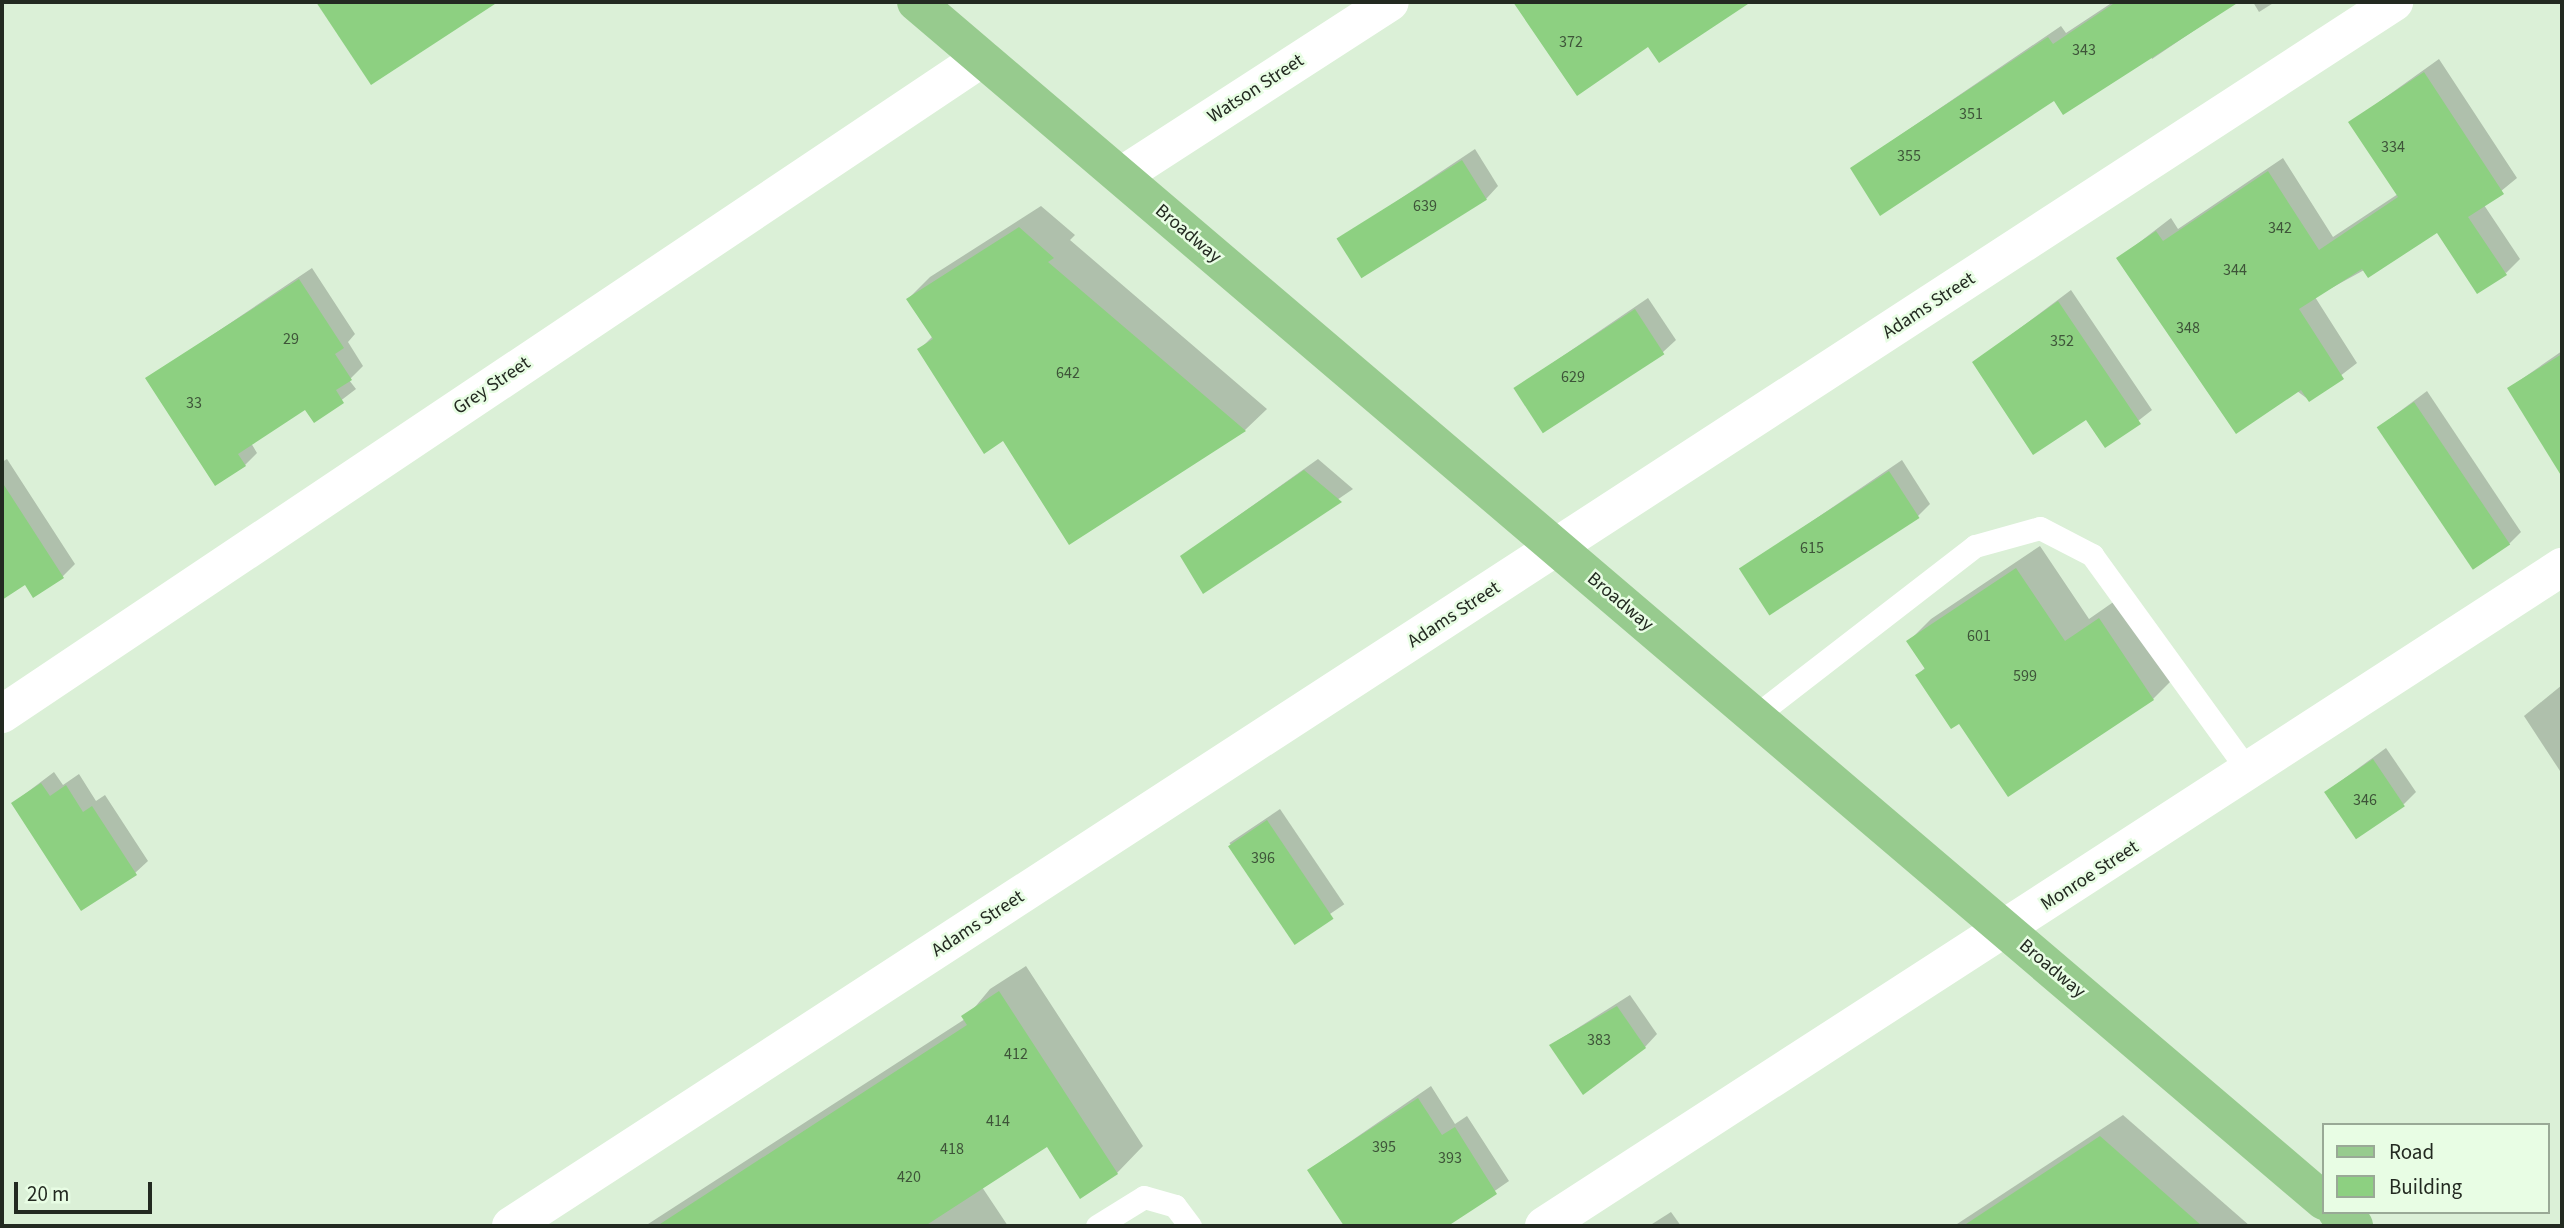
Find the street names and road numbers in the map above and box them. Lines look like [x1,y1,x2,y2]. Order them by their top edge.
street label: Watson Street [1204,49,1308,129]
street label: Broadway [1150,200,1226,268]
street label: Adams Street [1879,268,1979,344]
street label: Grey Street [449,352,535,420]
street label: Broadway [1582,568,1658,636]
street label: Adams Street [1404,577,1504,653]
street label: Monroe Street [2037,836,2143,916]
street label: Adams Street [928,886,1028,962]
street label: Broadway [2014,935,2090,1003]

